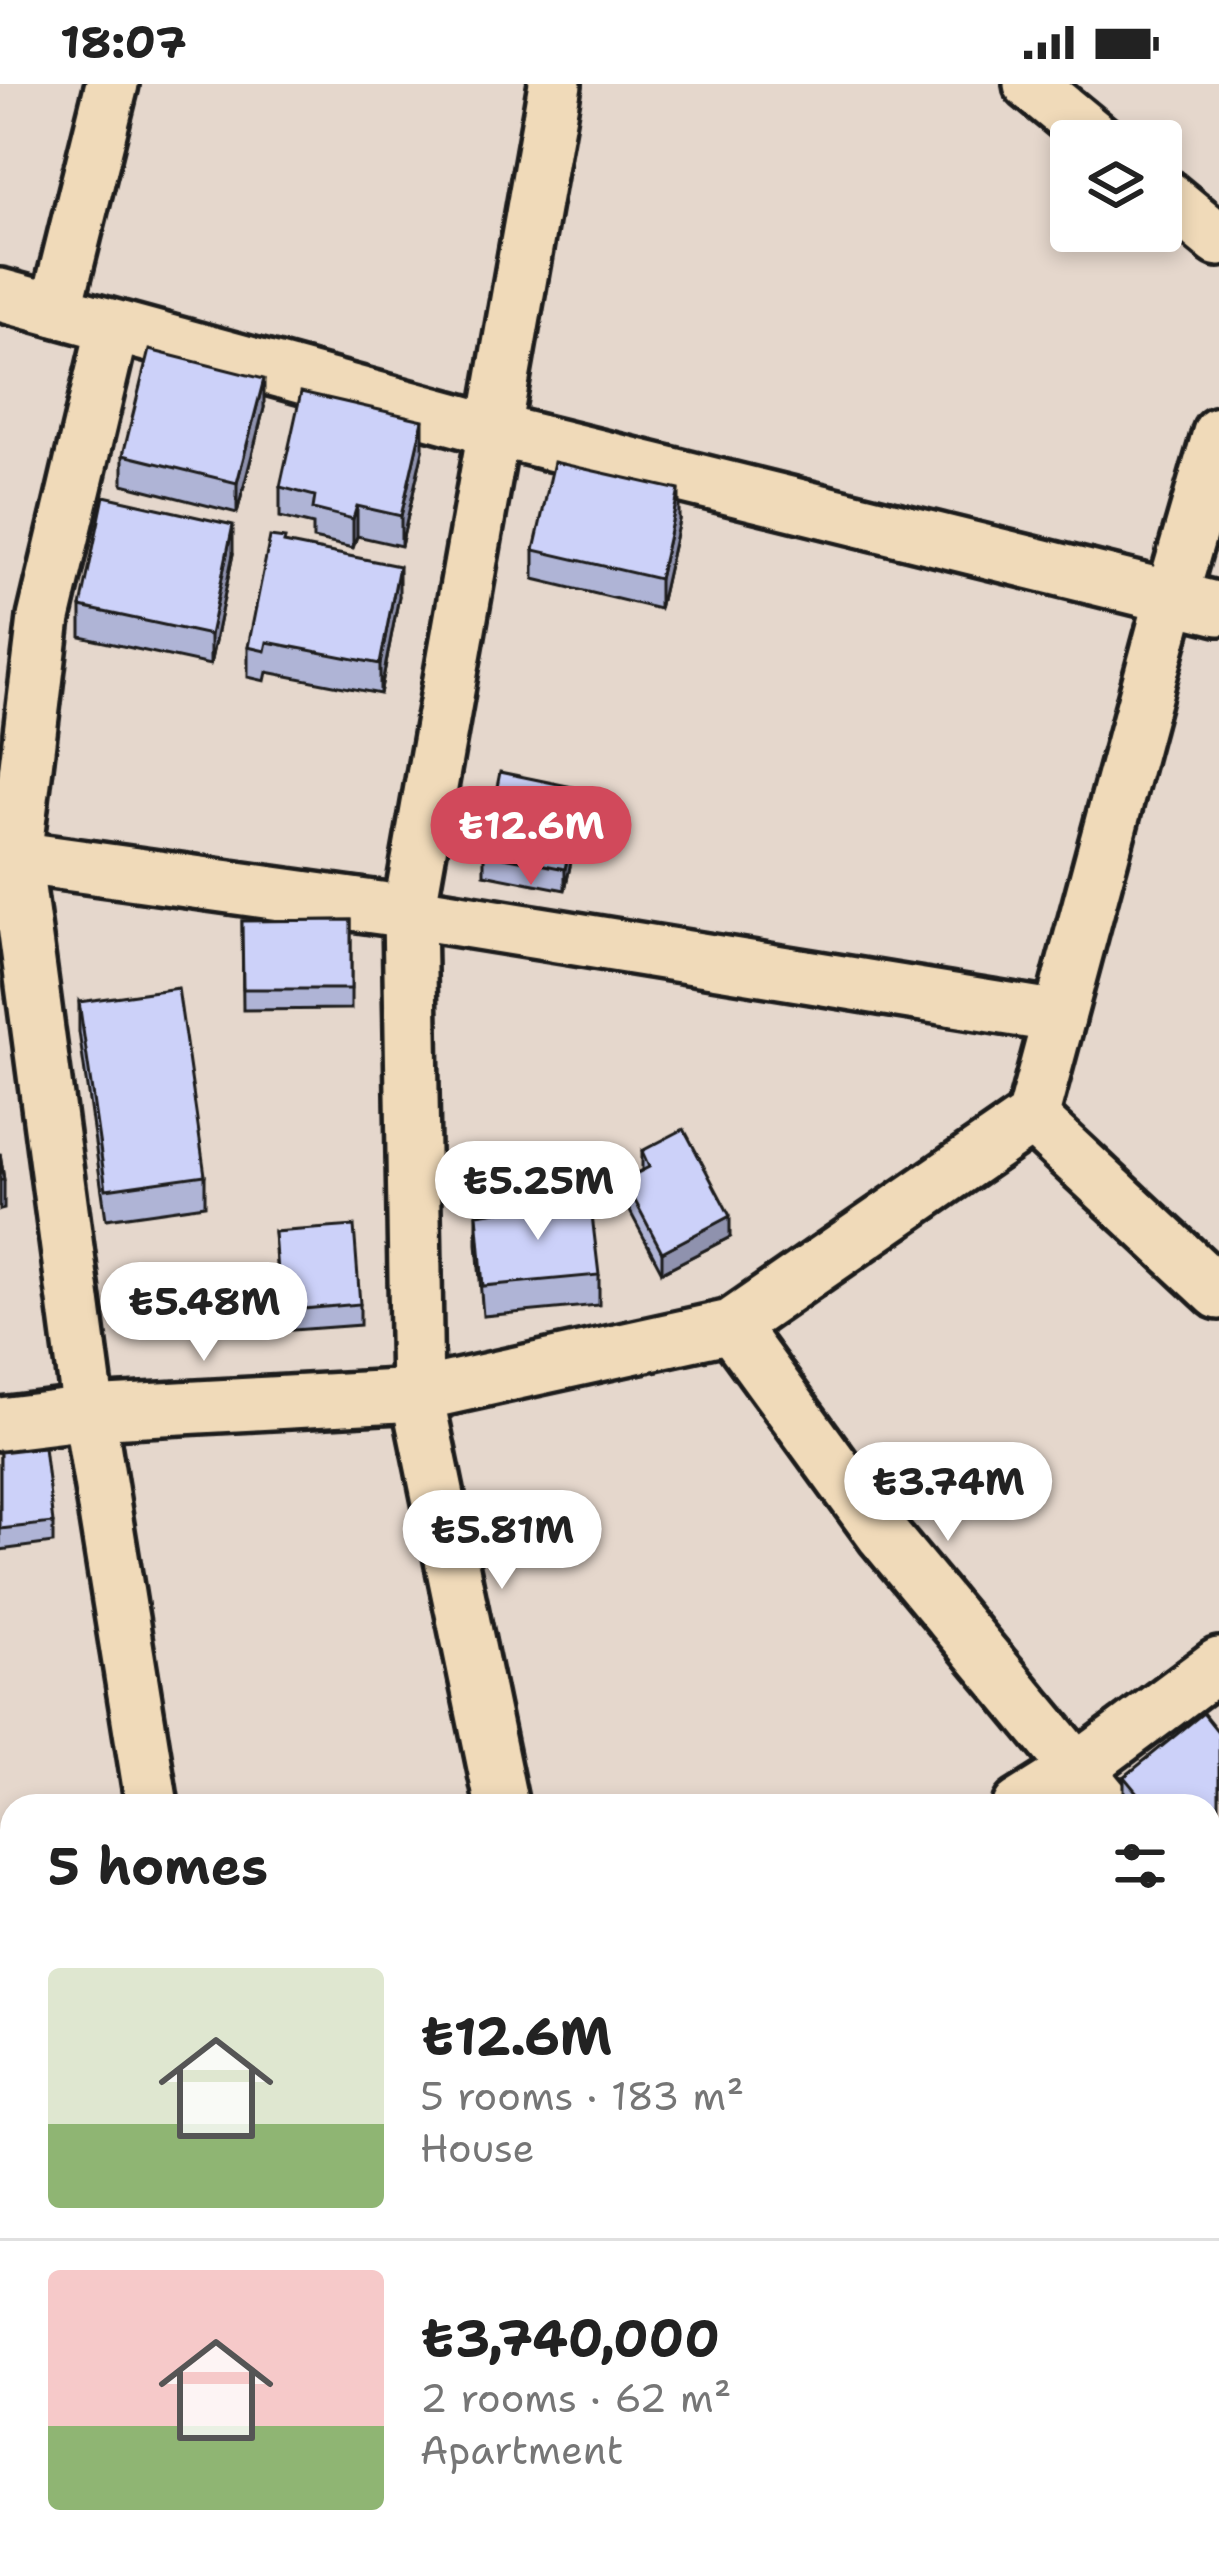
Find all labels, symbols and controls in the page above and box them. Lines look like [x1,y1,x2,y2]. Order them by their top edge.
text: 18:07 [60,12,187,72]
map controls [1050,120,1182,252]
button: layers [1050,120,1182,252]
pin: ₺12.6M [433,786,629,888]
text: ₺12.6M [458,799,604,851]
pin: ₺5.25M [440,1141,636,1243]
text: ₺5.25M [462,1154,614,1206]
pin: ₺5.48M [106,1262,302,1364]
text: ₺5.48M [127,1275,281,1327]
pin: ₺3.74M [850,1442,1046,1544]
text: ₺3.74M [871,1455,1025,1507]
pin: ₺5.81M [404,1490,600,1592]
text: ₺5.81M [430,1503,574,1555]
text: 5 homes [48,1832,268,1900]
icon: filters [1107,1833,1173,1899]
text: ₺12.6M [420,2002,612,2070]
icon: home [144,2016,288,2160]
text: 5 rooms · 183 m² [420,2070,744,2122]
text: House [420,2122,535,2174]
text: ₺3,740,000 [420,2304,720,2372]
icon: home [144,2318,288,2462]
text: 2 rooms · 62 m² [420,2372,732,2424]
text: Apartment [420,2424,623,2476]

